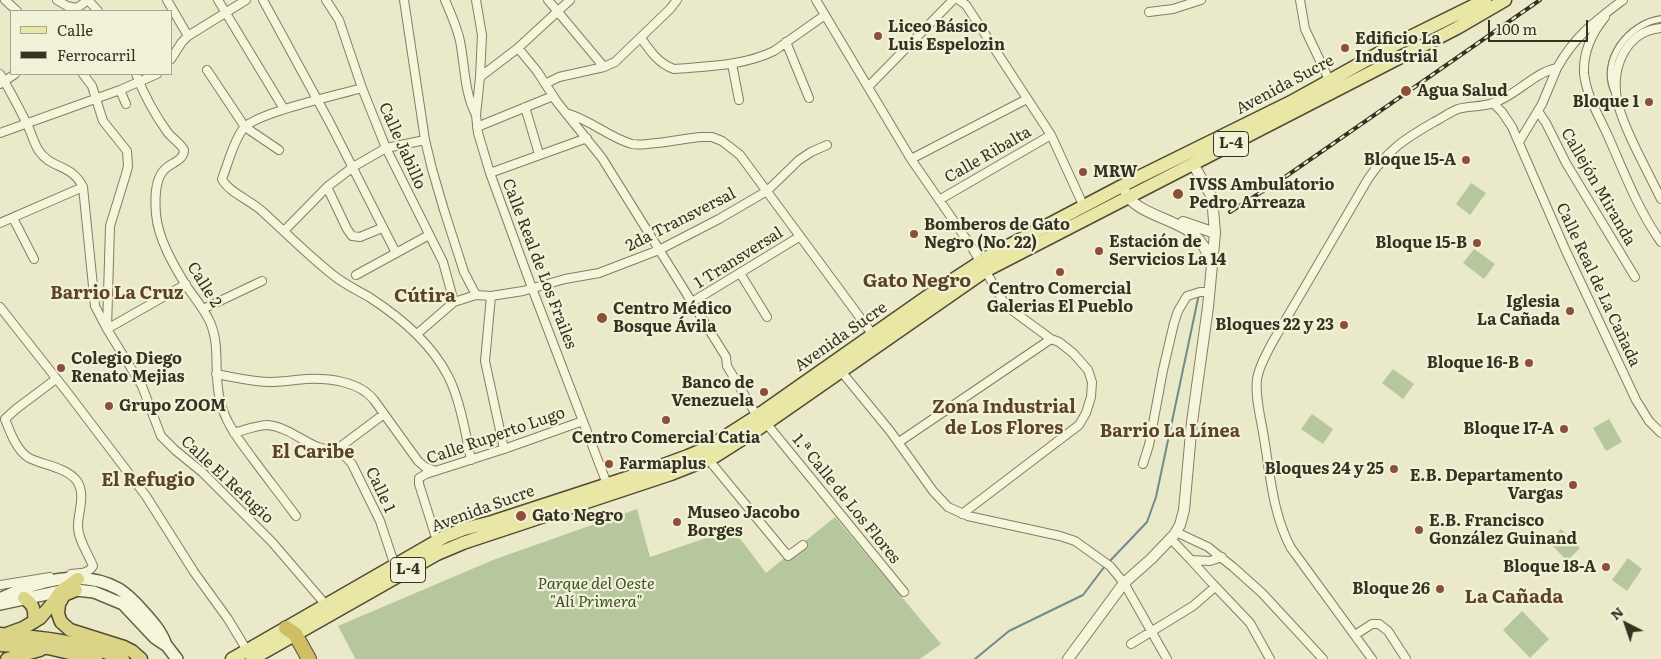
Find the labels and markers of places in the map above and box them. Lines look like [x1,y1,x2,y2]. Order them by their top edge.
place label: Liceo Básico Luis Espelozin [888,17,1005,55]
place label: Edificio La Industrial [1355,29,1441,67]
marker: Liceo Básico Luis Espelozin [872,30,884,42]
marker: Edificio La Industrial [1339,42,1351,54]
place label: Agua Salud [1417,81,1508,101]
marker: Agua Salud [1399,84,1413,98]
place label: Bloque 1 [1572,92,1639,112]
marker: Bloque 1 [1643,96,1655,108]
place label: Bloque 15-A [1364,150,1456,170]
marker: Bloque 15-A [1460,154,1472,166]
place label: MRW [1093,162,1138,182]
marker: MRW [1077,166,1089,178]
place label: IVSS Ambulatorio Pedro Arreaza [1189,175,1334,213]
marker: IVSS Ambulatorio Pedro Arreaza [1171,187,1185,201]
place label: Bomberos de Gato Negro (No. 22) [924,215,1070,253]
marker: Bomberos de Gato Negro (No. 22) [908,228,920,240]
place label: Estación de Servicios La 14 [1109,232,1226,270]
place label: Bloque 15-B [1375,233,1467,253]
marker: Bloque 15-B [1471,237,1483,249]
marker: Estación de Servicios La 14 [1093,245,1105,257]
marker: Centro Comercial Galerias El Pueblo [1054,266,1066,278]
place label: Centro Comercial Galerias El Pueblo [987,279,1133,317]
place label: Iglesia La Cañada [1477,292,1560,330]
place label: Centro Médico Bosque Ávila [613,299,732,337]
marker: Iglesia La Cañada [1564,305,1576,317]
marker: Centro Médico Bosque Ávila [595,311,609,325]
place label: Bloques 22 y 23 [1215,315,1334,335]
marker: Bloques 22 y 23 [1338,319,1350,331]
place label: Colegio Diego Renato Mejias [71,349,185,387]
place label: Bloque 16-B [1427,353,1519,373]
marker: Bloque 16-B [1523,357,1535,369]
marker: Colegio Diego Renato Mejias [55,362,67,374]
place label: Banco de Venezuela [671,373,754,411]
marker: Banco de Venezuela [758,386,770,398]
place label: Grupo ZOOM [119,396,226,416]
marker: Grupo ZOOM [103,400,115,412]
marker: Centro Comercial Catia [660,414,672,426]
place label: Bloque 17-A [1463,419,1554,439]
marker: Bloque 17-A [1558,423,1570,435]
place label: Centro Comercial Catia [572,428,760,448]
place label: Farmaplus [619,454,706,474]
marker: Farmaplus [603,458,615,470]
place label: Bloques 24 y 25 [1265,459,1384,479]
marker: Bloques 24 y 25 [1388,463,1400,475]
place label: E.B. Departamento Vargas [1410,466,1563,504]
marker: E.B. Departamento Vargas [1567,479,1579,491]
place label: Museo Jacobo Borges [687,503,800,541]
place label: Gato Negro [532,506,623,526]
marker: Gato Negro [514,509,528,523]
place label: E.B. Francisco González Guinand [1429,511,1577,549]
marker: Museo Jacobo Borges [671,516,683,528]
marker: E.B. Francisco González Guinand [1413,524,1425,536]
place label: Bloque 18-A [1503,557,1596,577]
marker: Bloque 18-A [1600,561,1612,573]
place label: Bloque 26 [1352,579,1430,599]
marker: Bloque 26 [1434,583,1446,595]

